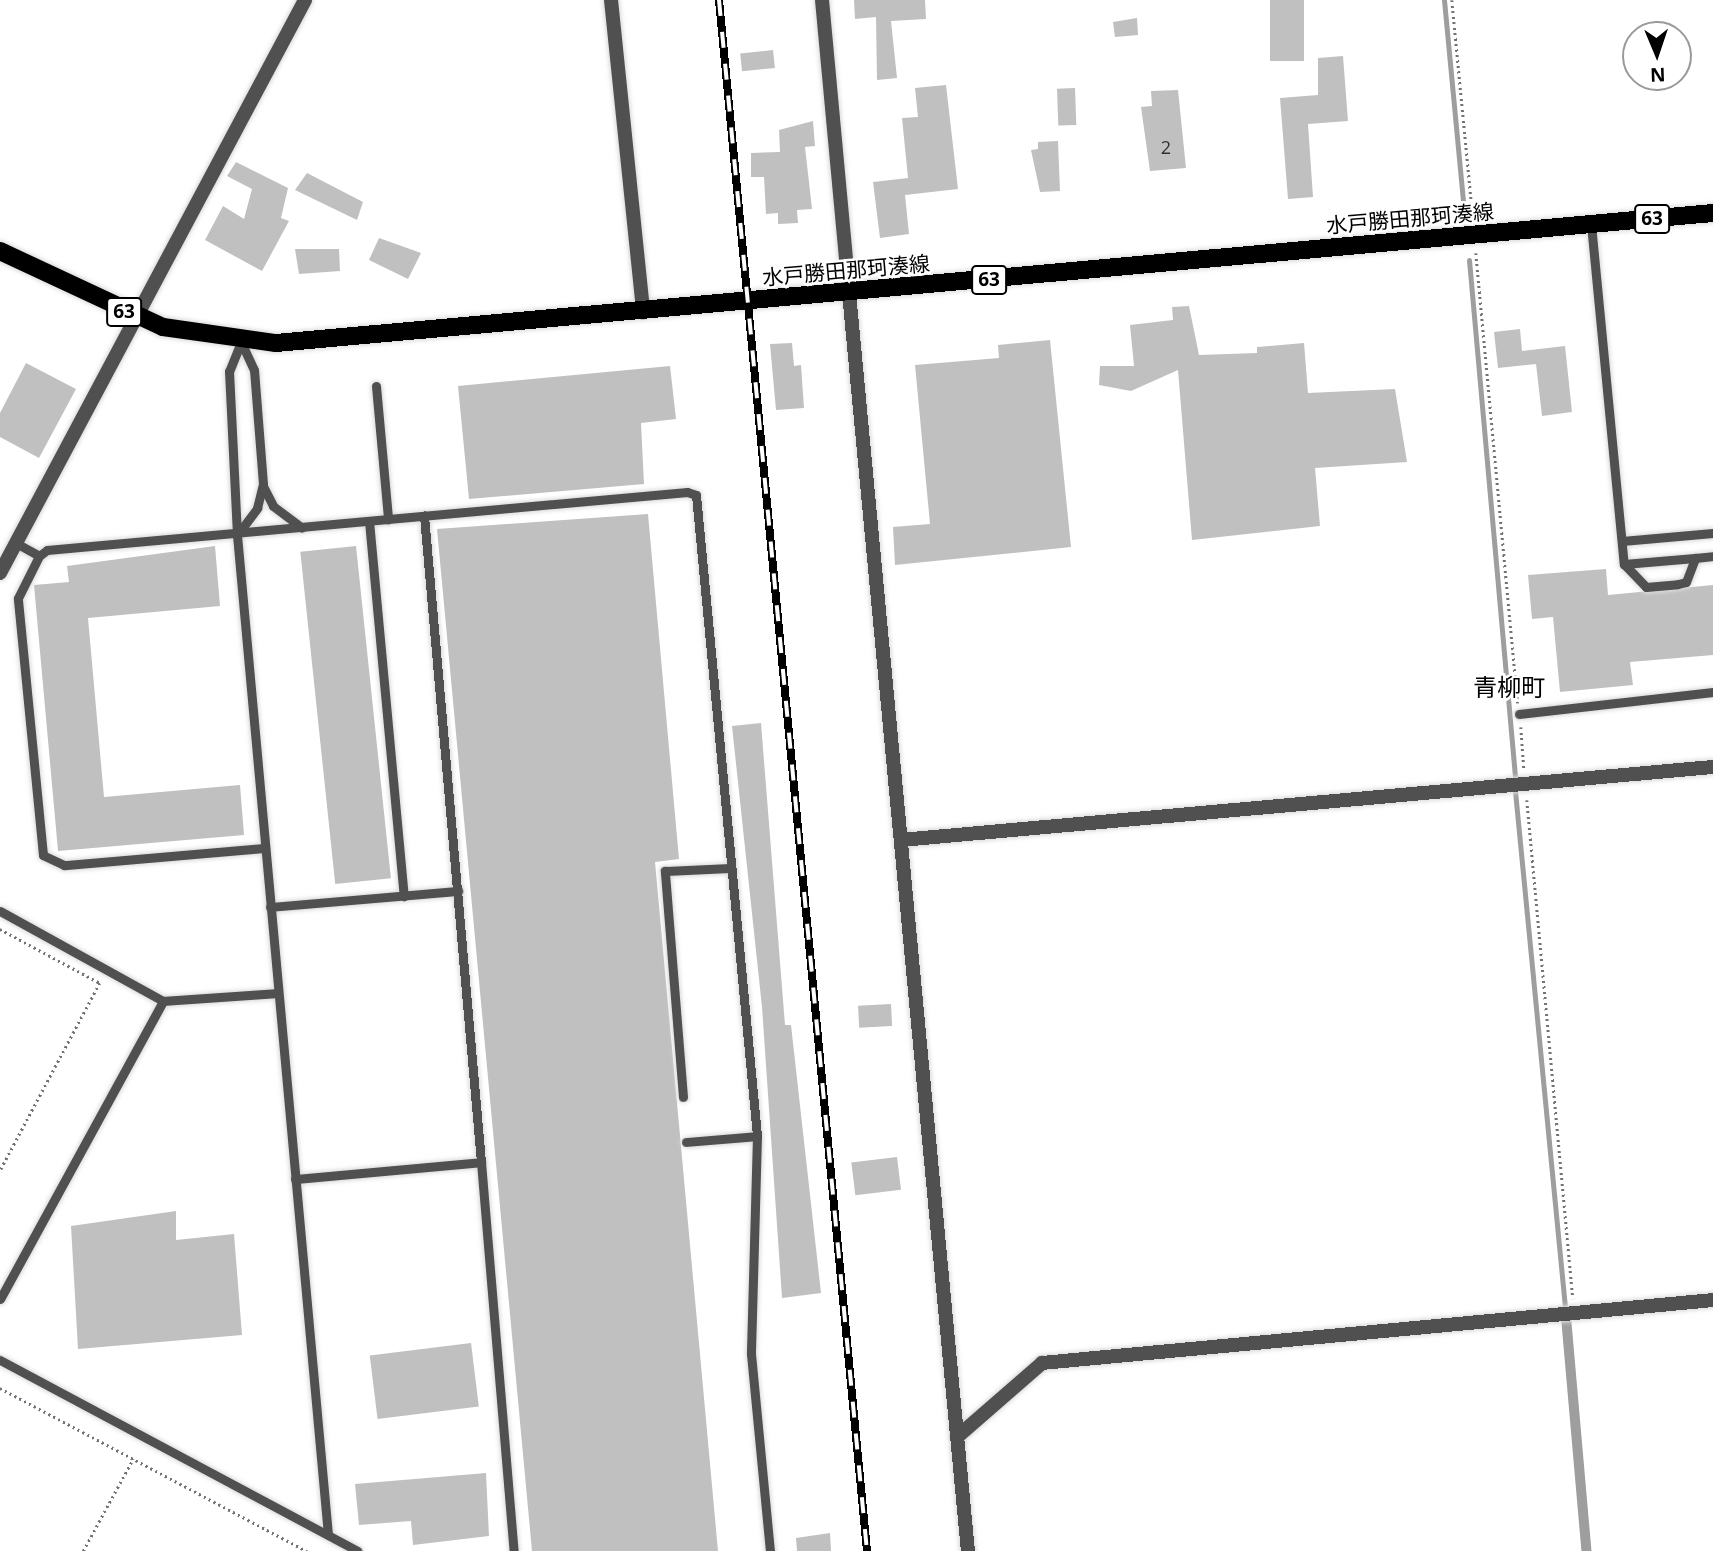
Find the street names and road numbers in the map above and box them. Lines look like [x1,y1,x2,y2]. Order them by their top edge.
street label: 水戸勝田那珂湊線 [1325,198,1495,238]
road number: 63 [1633,204,1671,234]
street label: 水戸勝田那珂湊線 [761,250,931,290]
road number: 63 [970,264,1008,296]
road number: 63 [105,296,143,328]

